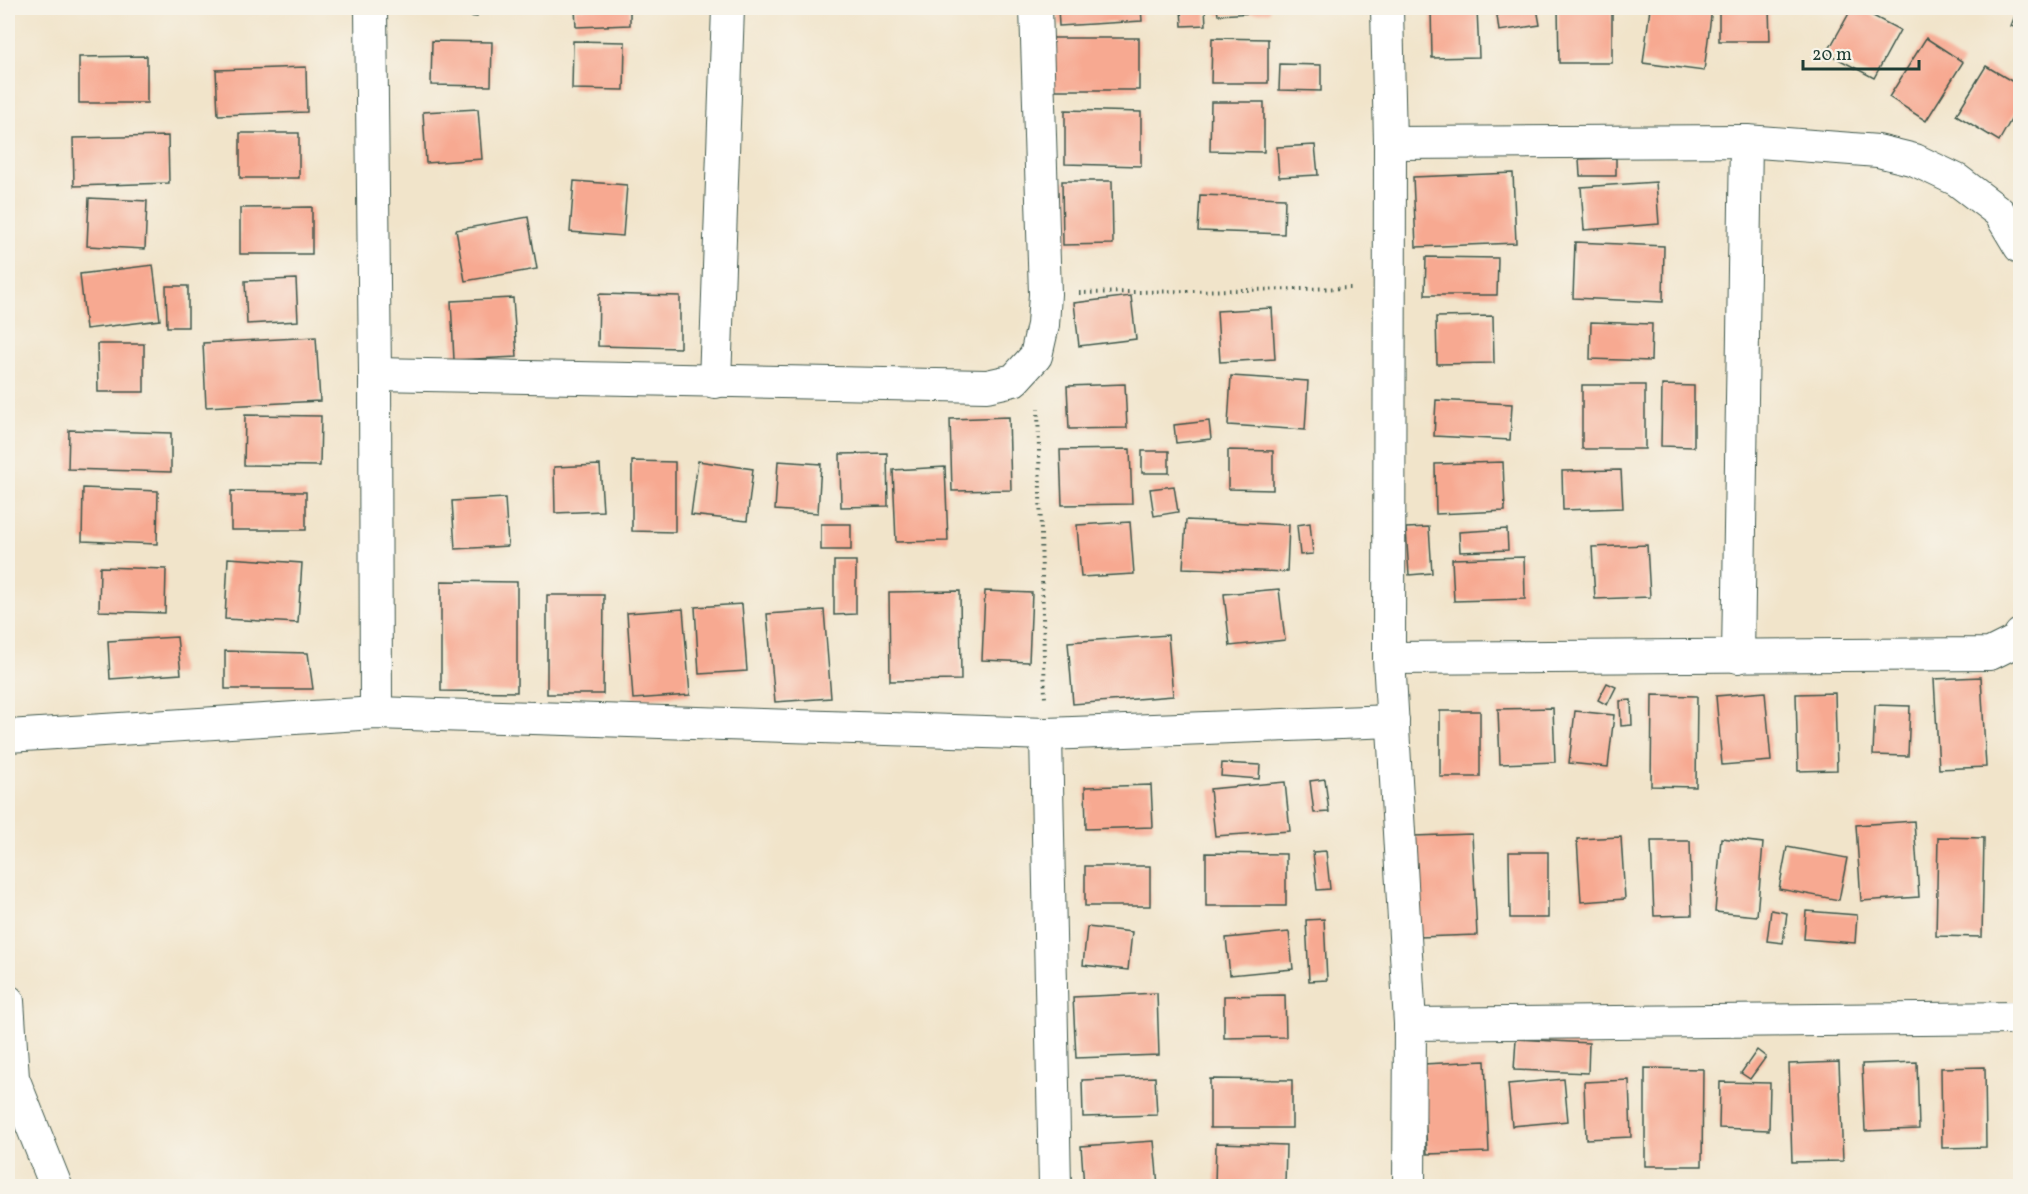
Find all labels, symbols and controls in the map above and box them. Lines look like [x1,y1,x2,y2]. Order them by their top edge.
scale bar [1803,33,1918,71]
text: 20 m [1812,43,1852,68]

